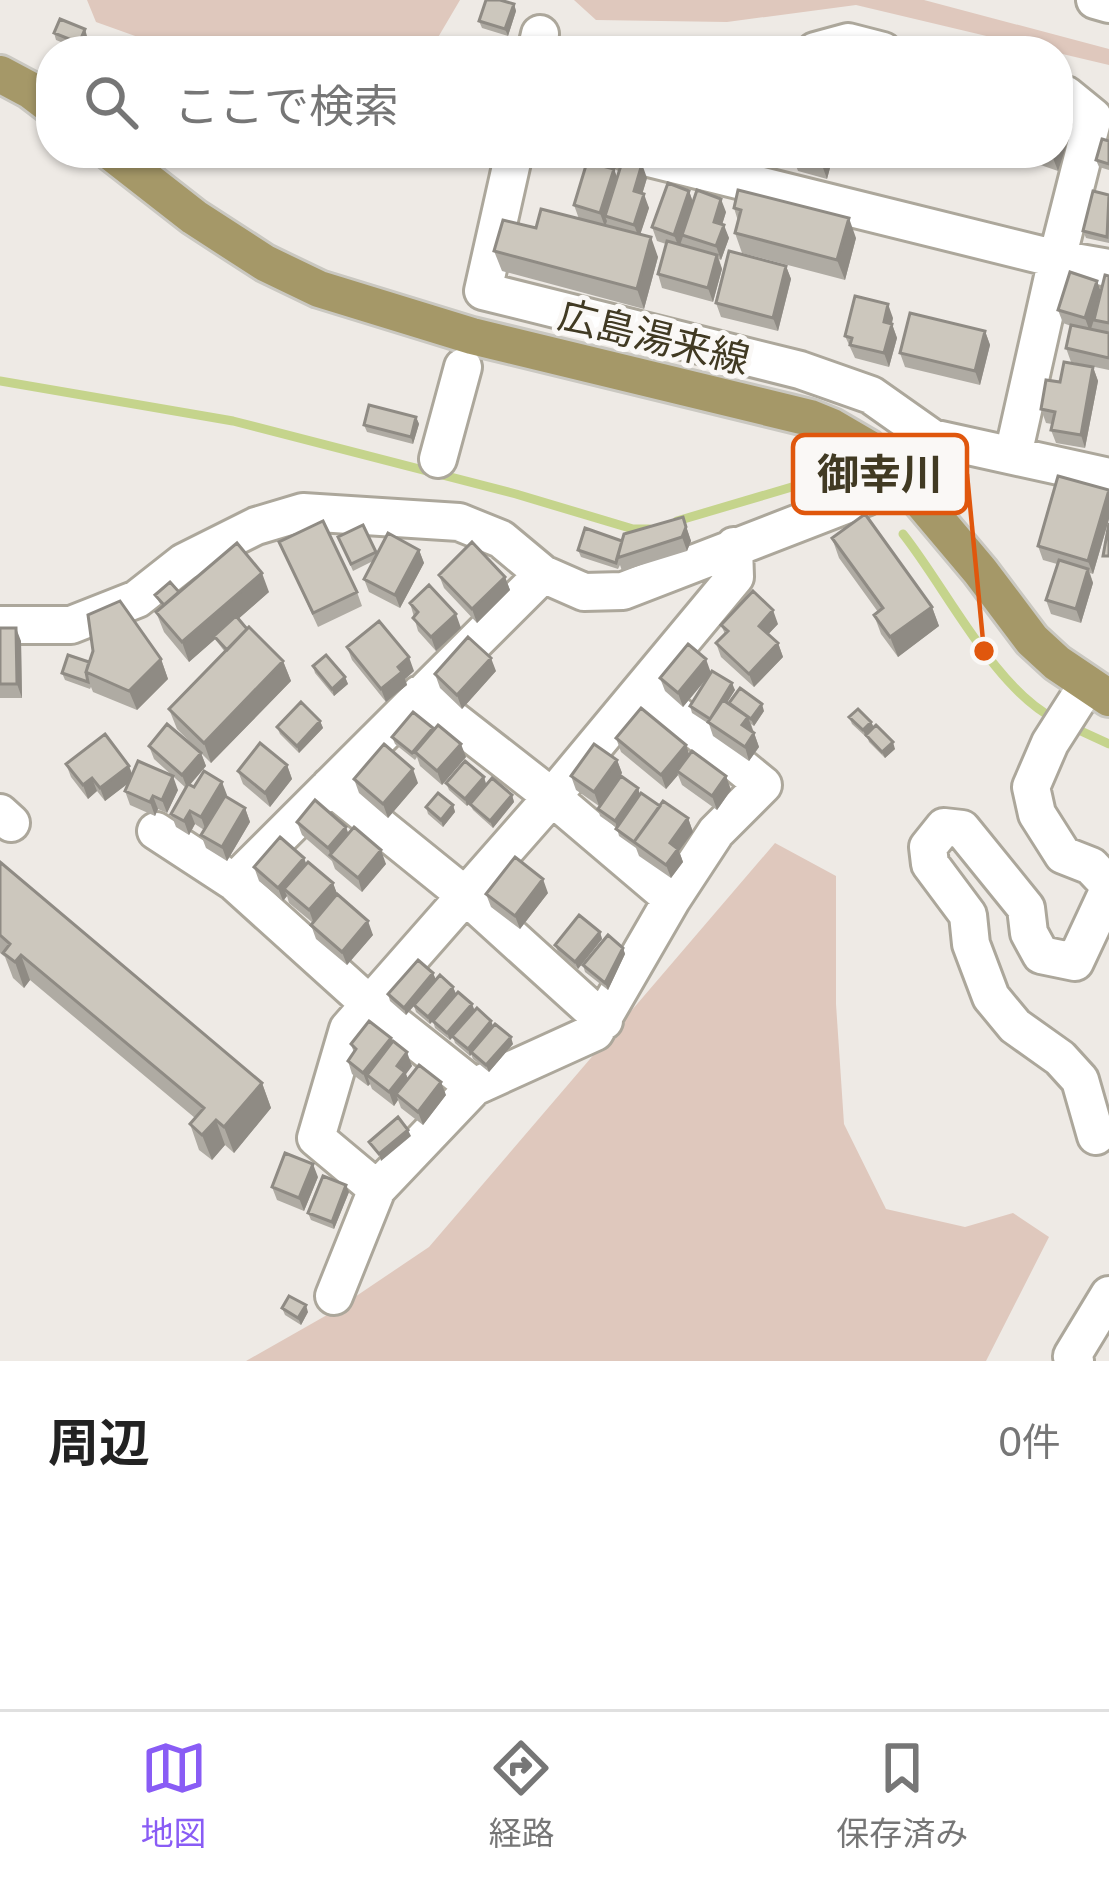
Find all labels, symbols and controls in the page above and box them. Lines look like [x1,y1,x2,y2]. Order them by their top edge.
search box [36,36,1073,168]
icon: search [78,69,144,135]
text: ここで検索 [174,79,399,132]
street label: 広島湯来線 [554,291,754,383]
callout: 御幸川 [793,435,967,513]
text: 御幸川 [817,449,943,498]
text: 周辺 [48,1413,150,1472]
text: 0件 [998,1419,1061,1465]
tab: 地図 [141,1735,207,1855]
tab: 経路 [488,1735,554,1855]
tab: 保存済み [836,1735,968,1855]

